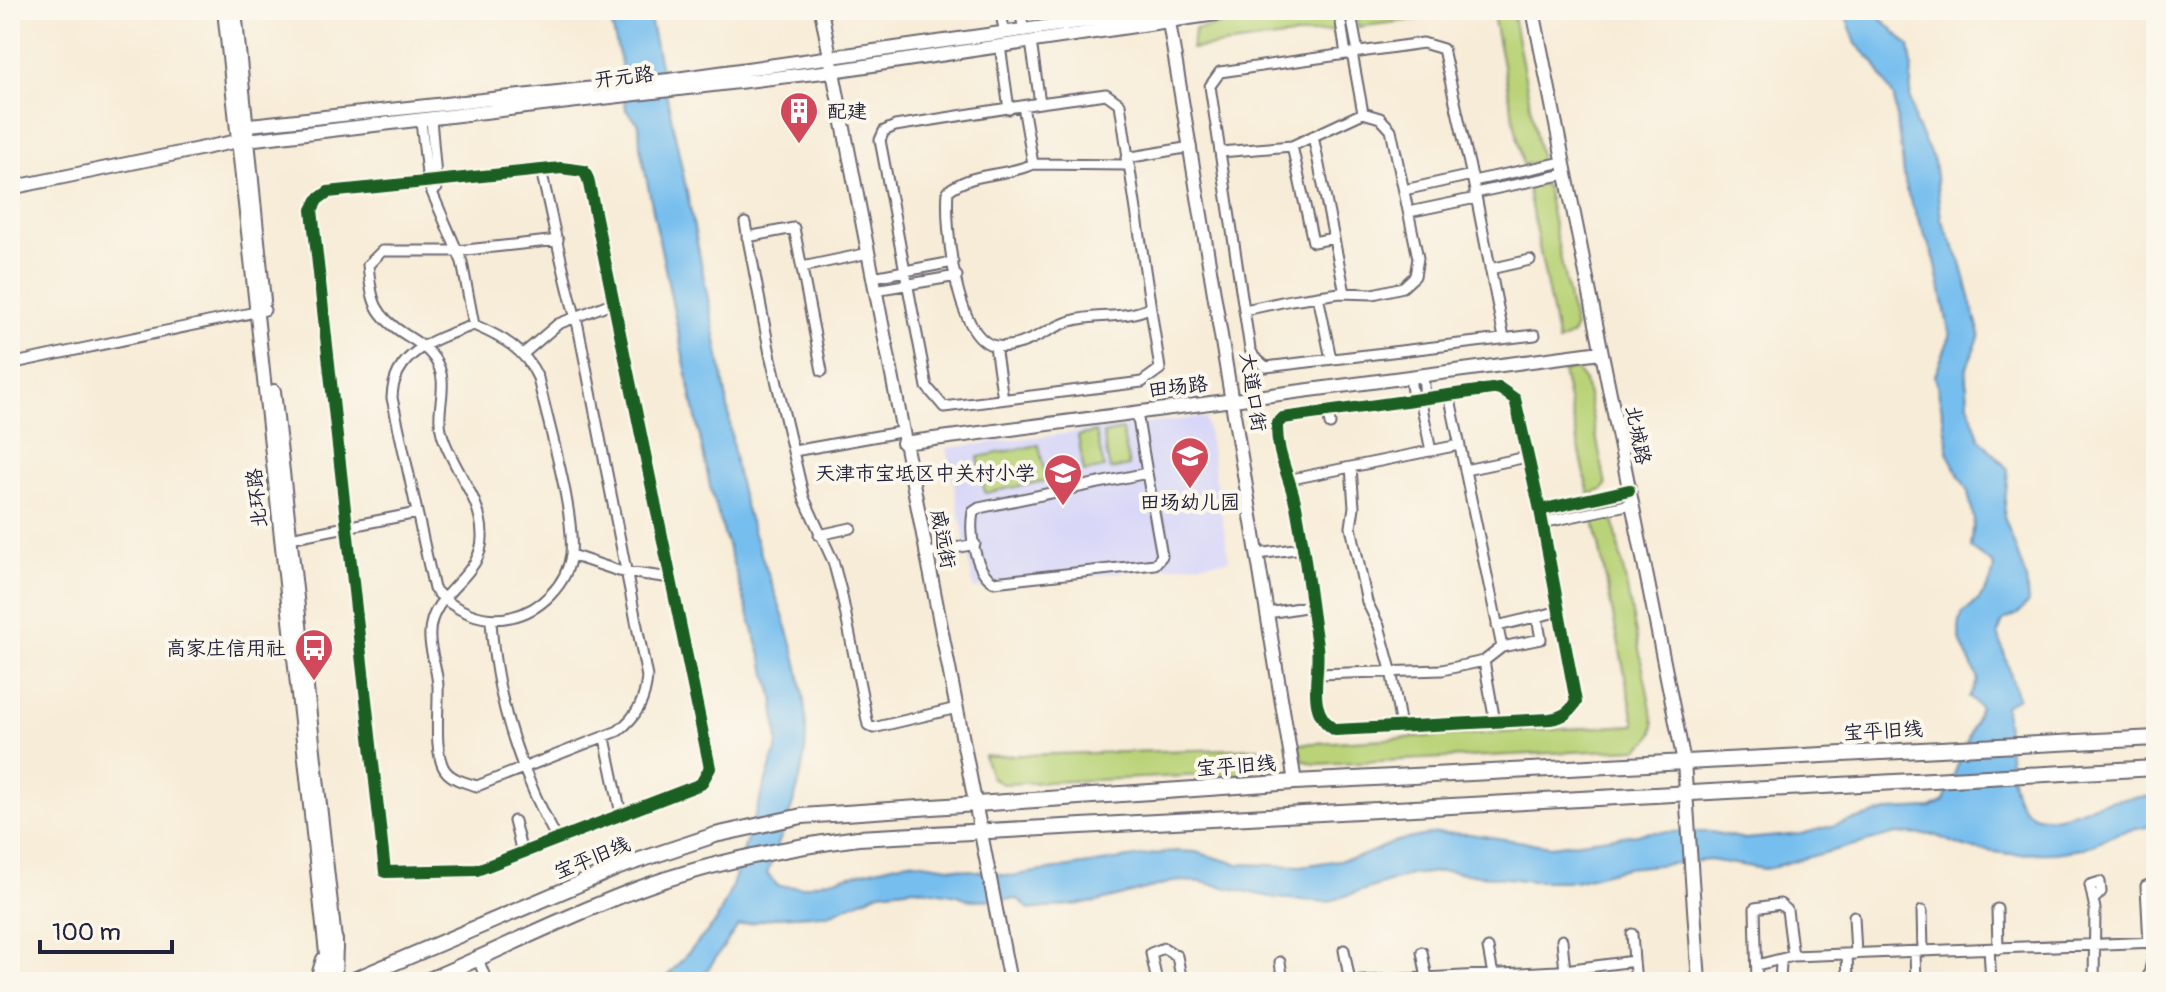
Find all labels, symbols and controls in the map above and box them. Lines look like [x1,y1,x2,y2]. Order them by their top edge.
street label: 开元路 [593,61,656,93]
building icon: 配建 [778,90,820,145]
place label: 配建 [827,99,867,124]
street label: 大道口街 [1234,351,1272,433]
street label: 田场路 [1147,371,1210,403]
street label: 北城路 [1620,403,1656,468]
school or university icon: 田场幼儿园 [1169,435,1211,490]
school or university icon: 天津市宝坻区中关村小学 [1042,452,1084,507]
place label: 天津市宝坻区中关村小学 [815,461,1035,486]
street label: 北环路 [241,466,273,529]
place label: 田场幼儿园 [1140,490,1240,515]
street label: 威远街 [925,507,961,571]
bus stop icon: 高家庄信用社 [293,627,335,682]
place label: 高家庄信用社 [166,636,286,661]
street label: 宝平旧线 [1842,716,1924,746]
street label: 宝平旧线 [1195,751,1277,781]
street label: 宝平旧线 [550,831,634,885]
scale bar [40,904,172,954]
text: 100 m [52,918,121,947]

